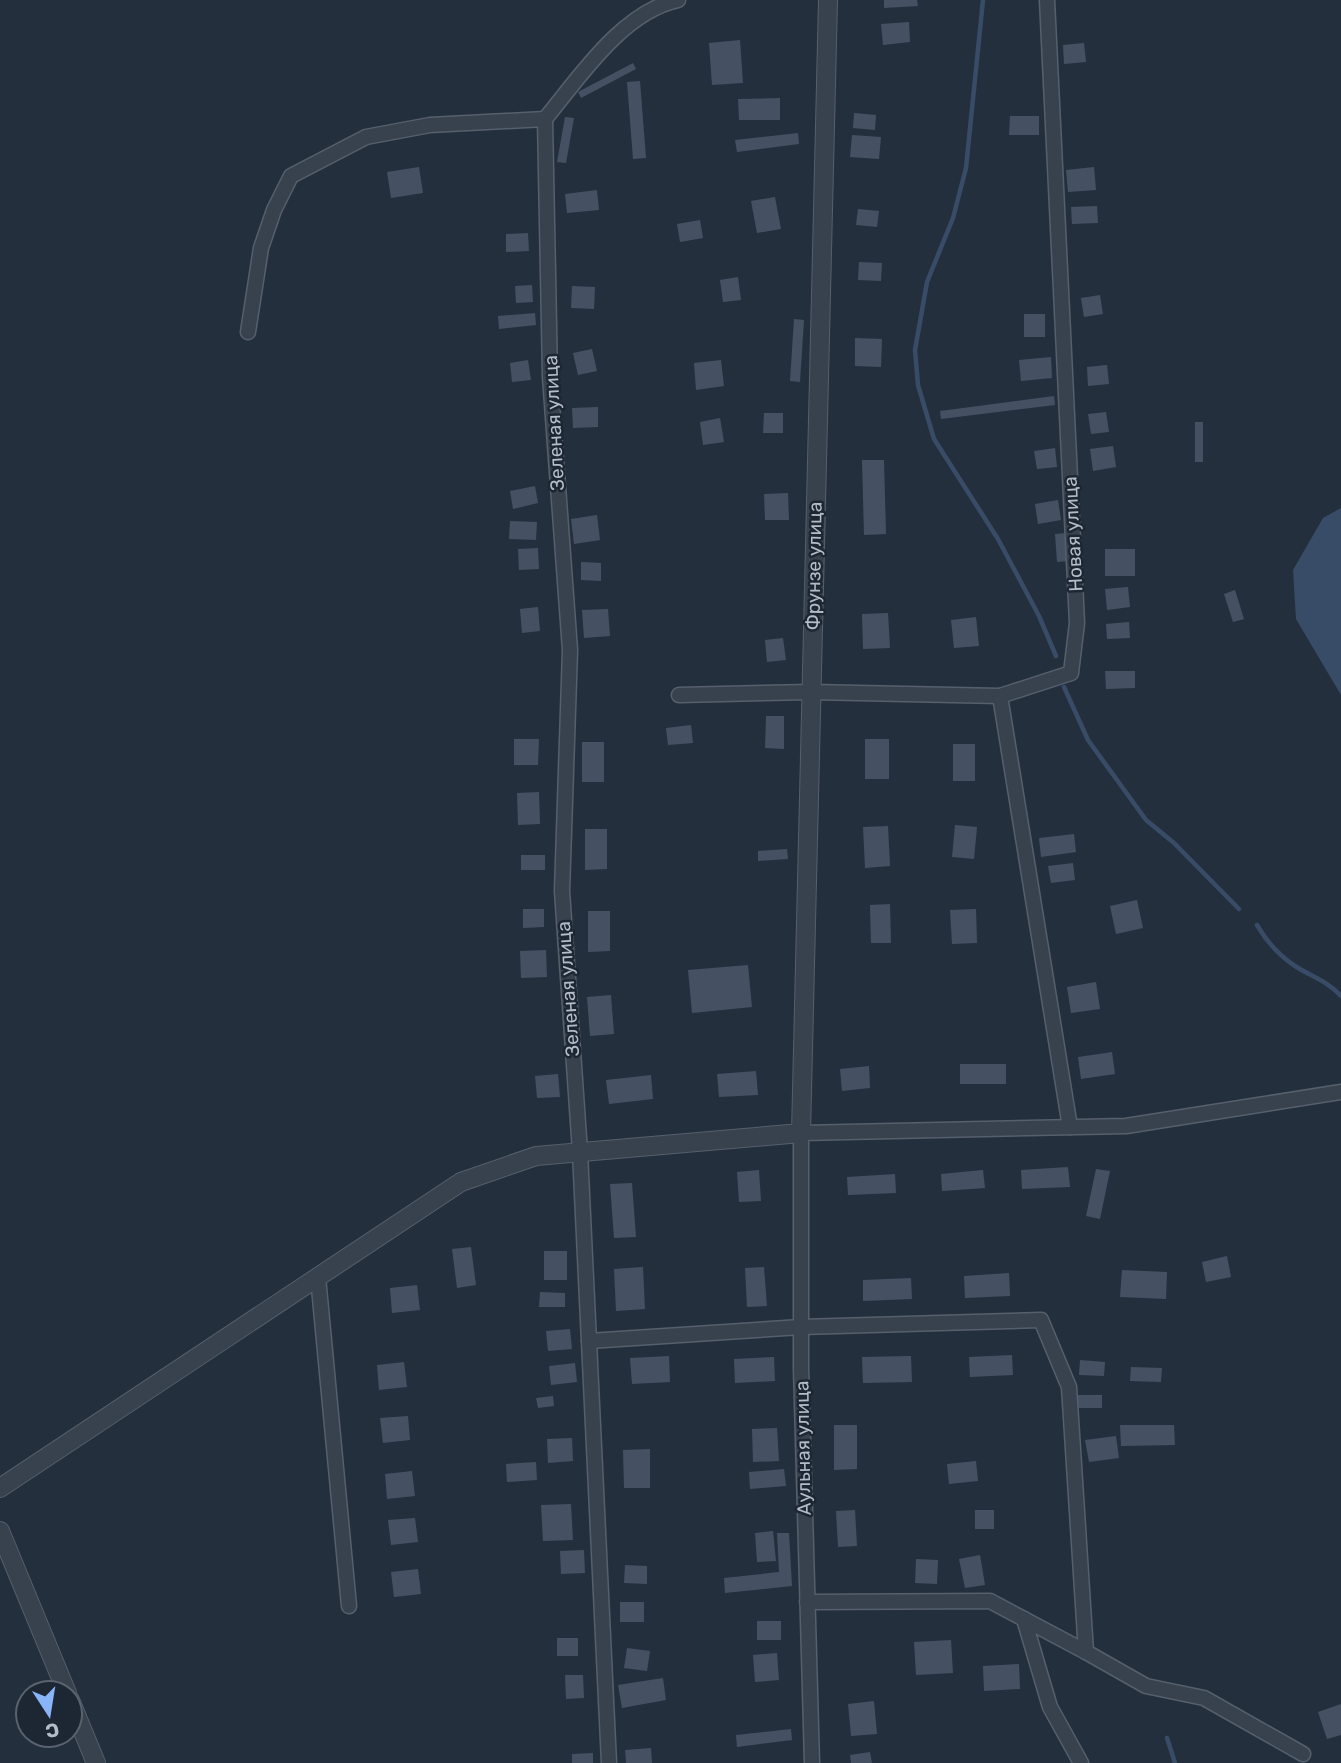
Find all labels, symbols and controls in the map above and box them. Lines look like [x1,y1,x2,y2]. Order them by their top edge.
street label: Зеленая улица [539,355,569,491]
street label: Новая улица [1058,476,1088,592]
street label: Фрунзе улица [801,501,827,631]
street label: Зеленая улица [552,920,584,1058]
street label: Аульная улица [790,1380,816,1516]
north arrow [14,1679,84,1749]
text: С [44,1718,61,1743]

